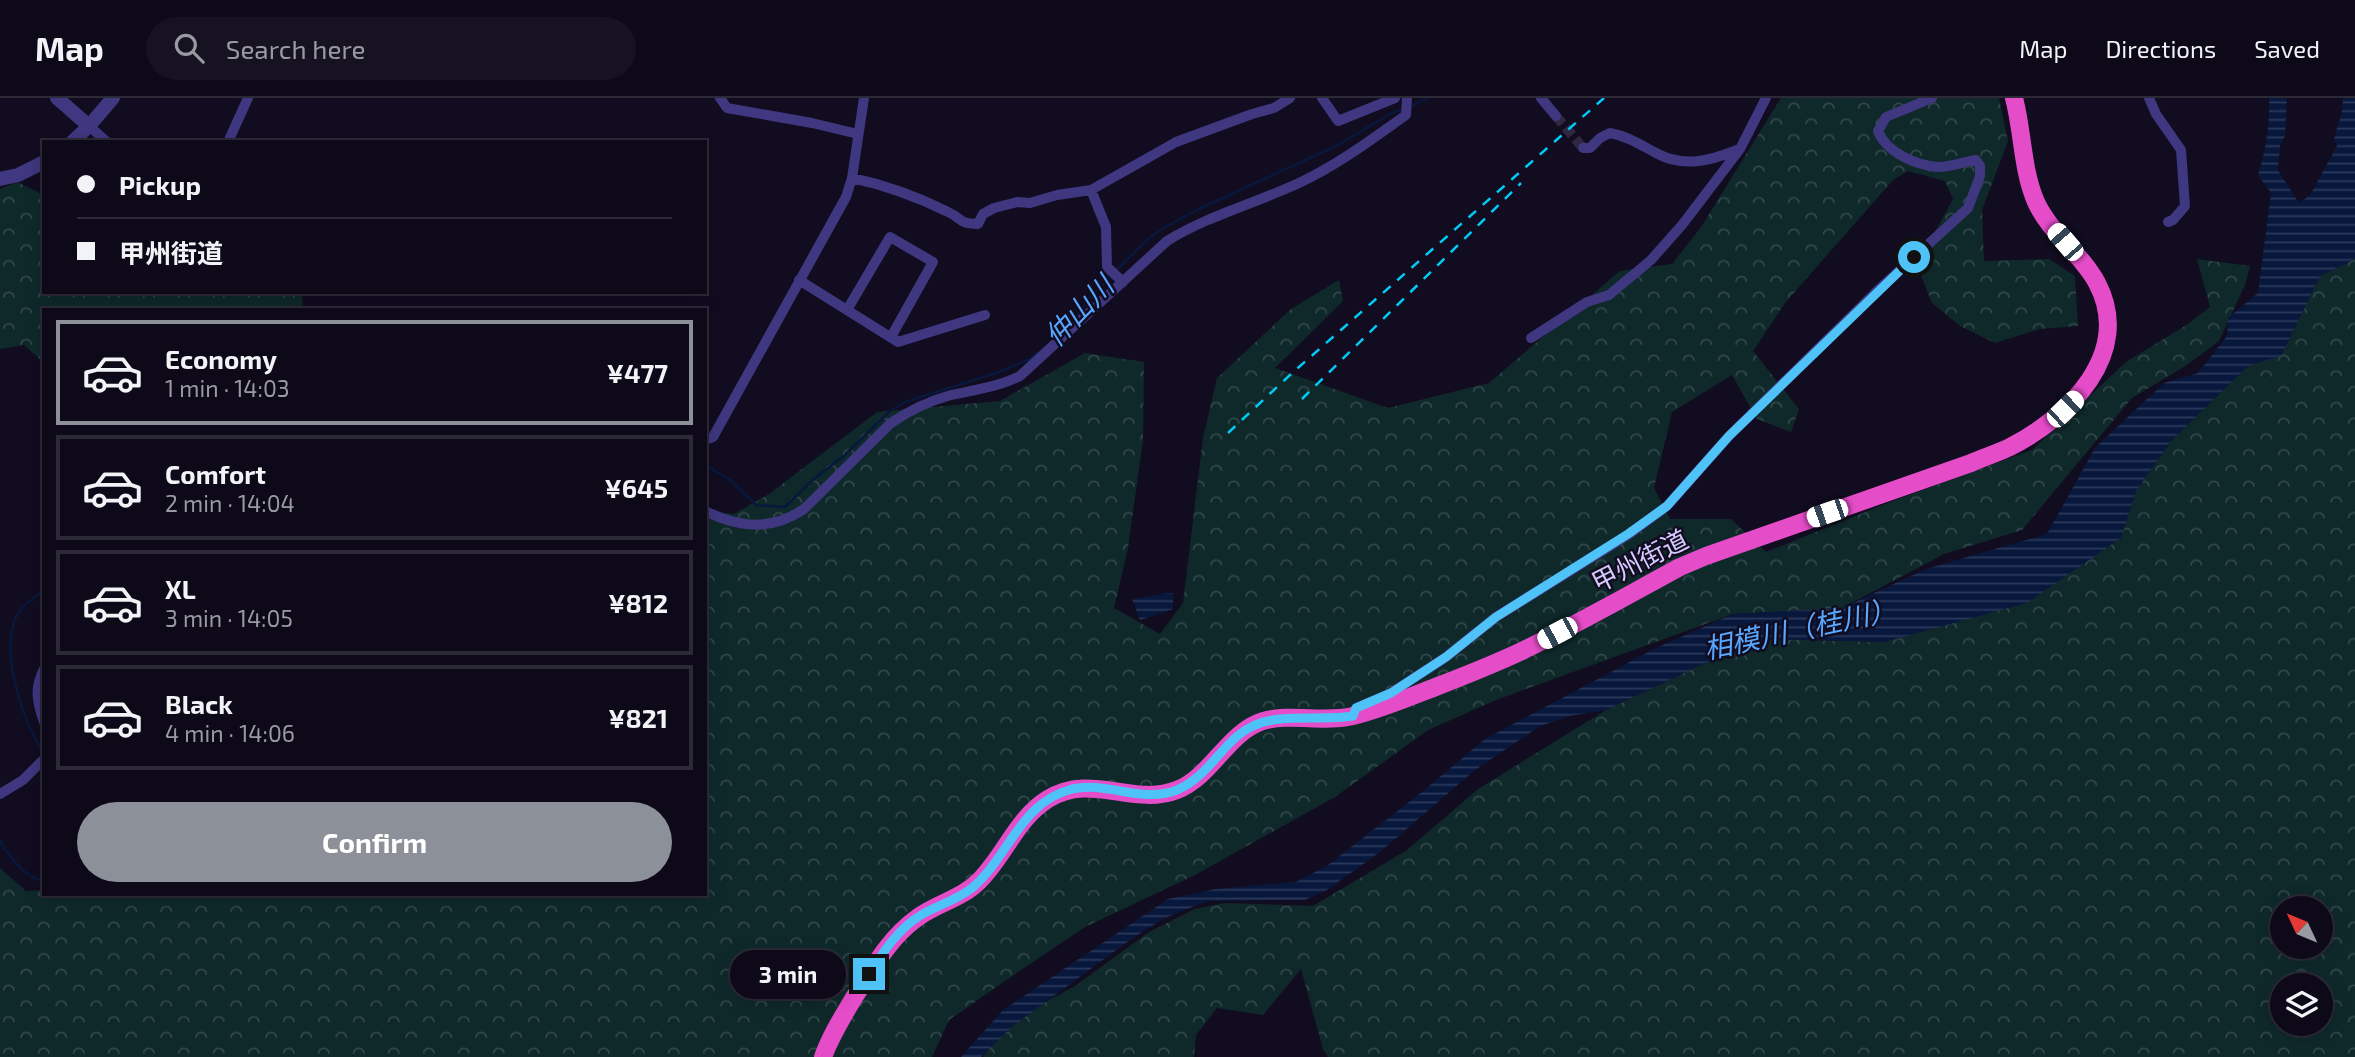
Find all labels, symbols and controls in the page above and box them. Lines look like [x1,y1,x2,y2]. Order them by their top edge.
search box [146,17,636,80]
text: Map [35,28,104,68]
icon: search [170,29,208,67]
text: Search here [226,33,365,64]
text: Map [2019,34,2067,63]
text: Directions [2105,34,2216,63]
text: Saved [2254,34,2320,63]
text: Pickup [119,169,201,200]
car [2044,219,2087,265]
text: 甲州街道 [119,237,223,268]
route start [1898,241,1930,273]
water label: 仲山川 [1037,266,1122,352]
icon: car [81,341,144,404]
text: Economy [165,343,277,374]
text: ¥477 [607,357,668,388]
text: 1 min · 14:03 [165,374,290,402]
car [2043,387,2088,431]
icon: car [81,456,144,519]
text: Comfort [165,458,266,489]
text: ¥645 [604,472,668,503]
text: 2 min · 14:04 [165,489,295,517]
car [1804,496,1851,530]
street label: 甲州街道 [1586,522,1693,597]
icon: car [81,571,144,634]
text: XL [165,573,196,604]
text: ¥812 [608,587,668,618]
water label: 相模川（桂川） [1700,591,1899,665]
text: 3 min · 14:05 [165,604,293,632]
car [1534,614,1581,652]
icon: car [81,686,144,749]
text: Black [165,688,233,719]
text: ¥821 [608,702,668,733]
text: 4 min · 14:06 [165,719,295,747]
button: Confirm [77,802,672,882]
north arrow [2270,896,2333,959]
map controls [2270,896,2333,1036]
callout: 3 min [729,950,844,998]
route end [853,958,885,990]
text: 3 min [759,960,817,988]
button: layers [2270,973,2333,1036]

